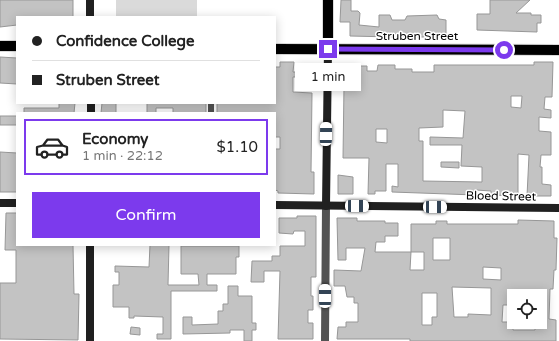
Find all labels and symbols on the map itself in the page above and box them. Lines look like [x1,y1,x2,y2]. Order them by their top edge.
street label: Struben Street [376,29,459,43]
route end [319,40,337,58]
route start [495,41,513,59]
callout: 1 min [295,63,361,91]
car [320,122,332,146]
street label: Bloed Street [466,188,537,204]
car [345,200,369,212]
car [423,201,447,213]
car [319,284,331,308]

